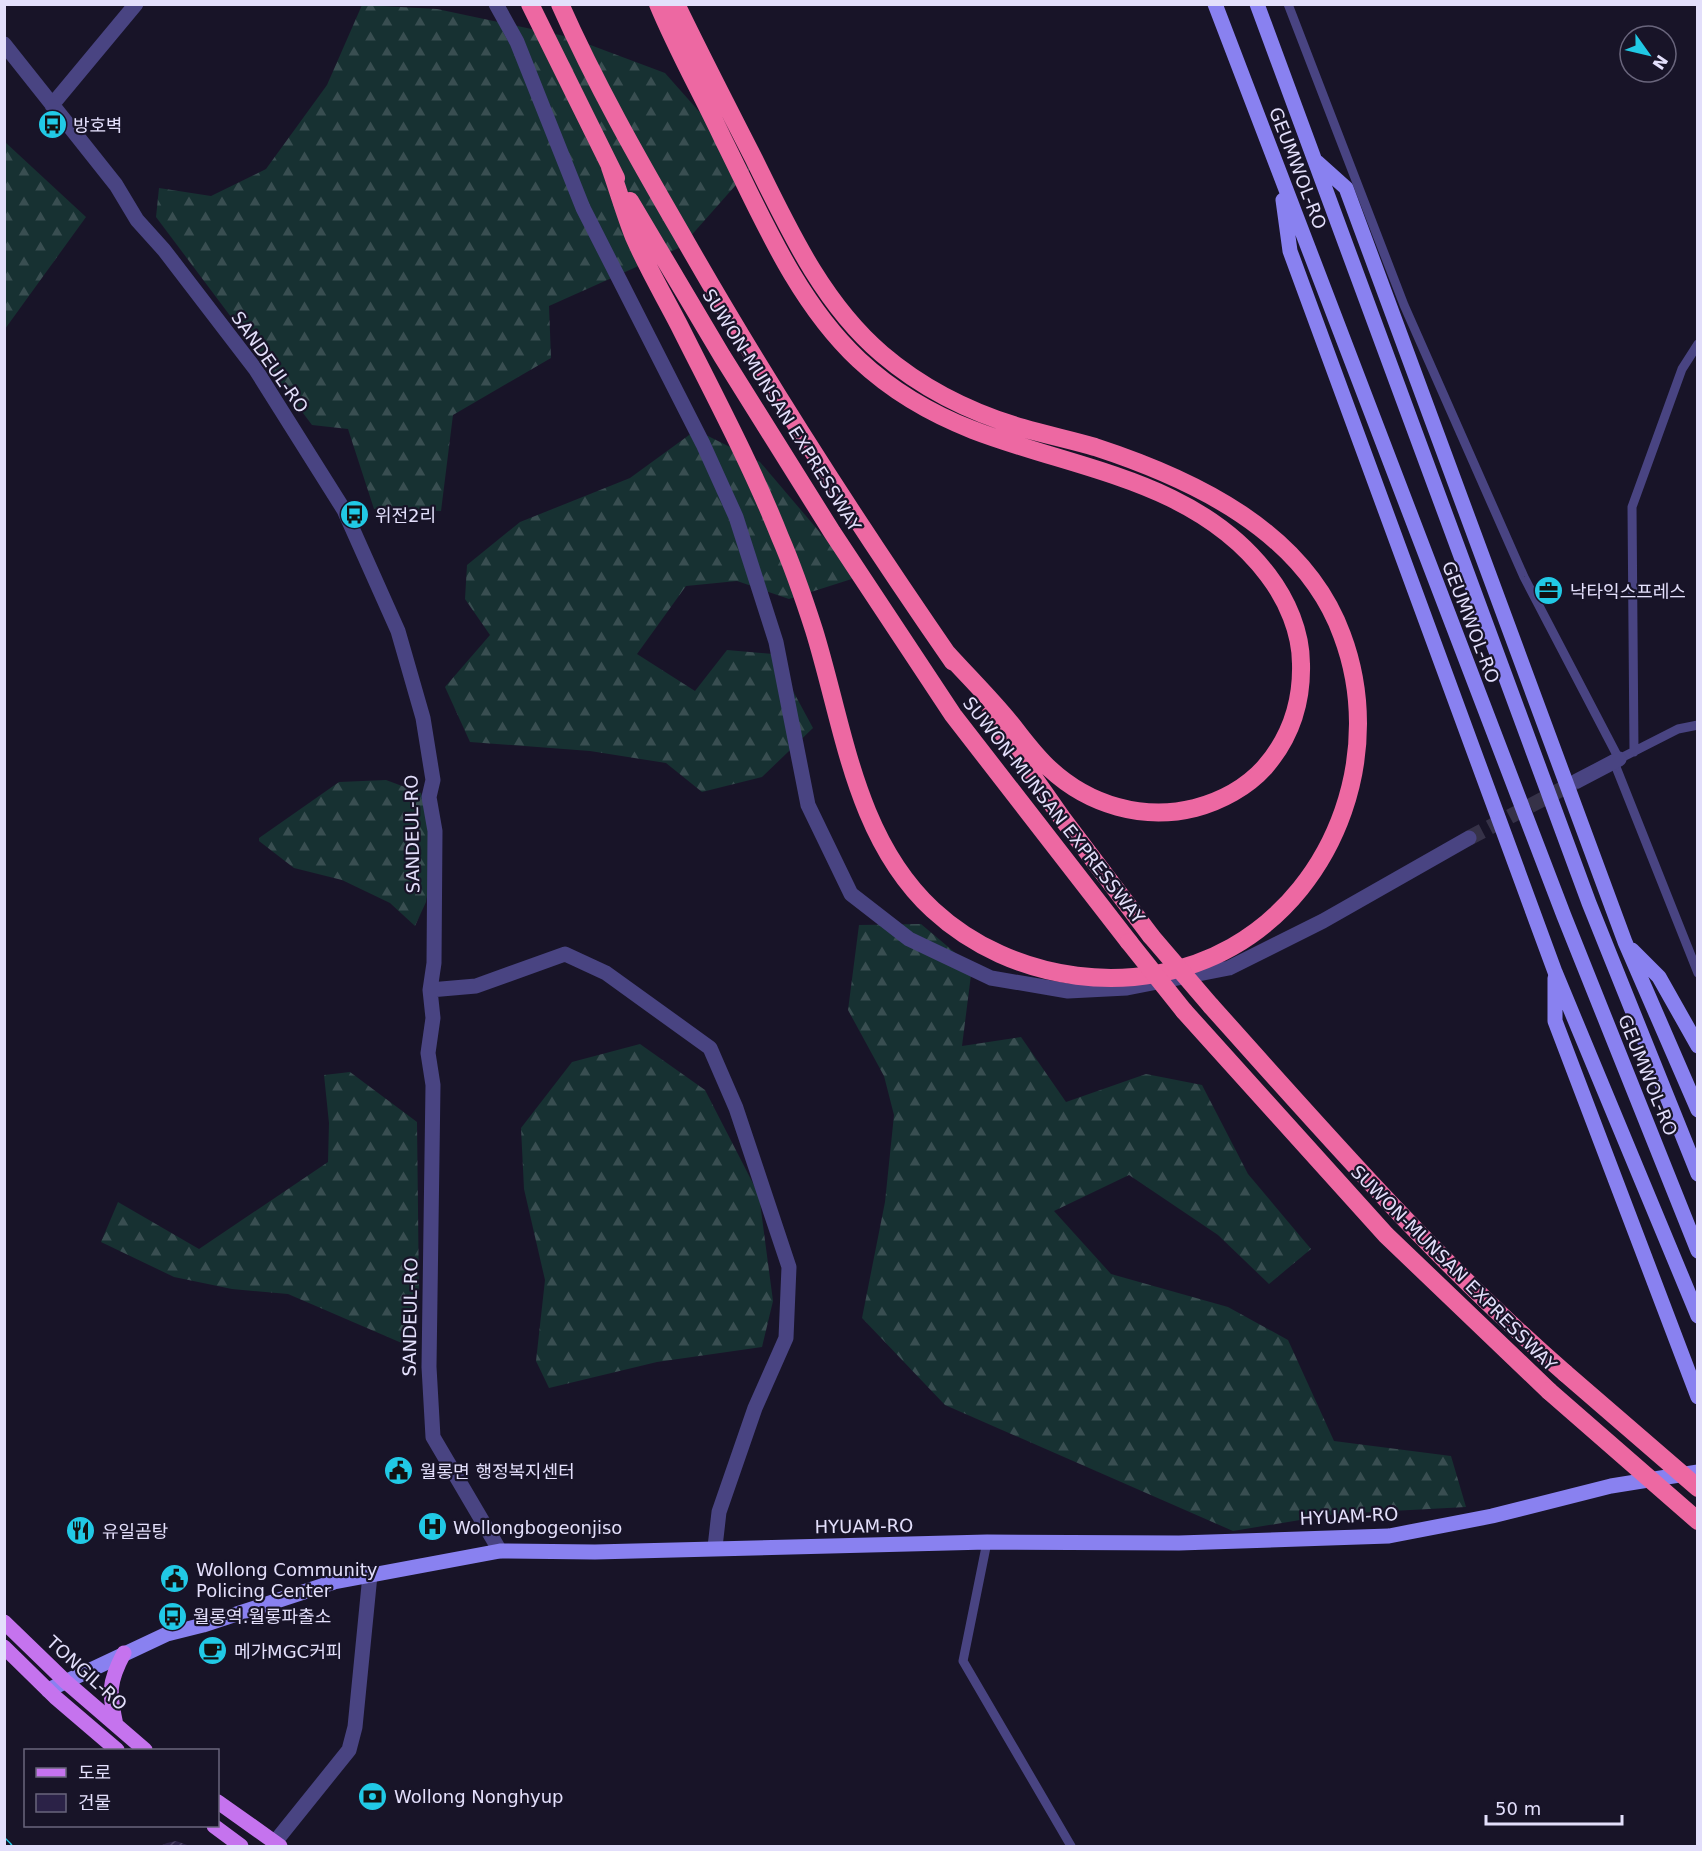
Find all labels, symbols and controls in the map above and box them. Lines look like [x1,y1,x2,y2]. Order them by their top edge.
north arrow [1618,24,1678,84]
text: N [1648,51,1672,73]
street label: GEUMWOL-RO [1265,104,1331,232]
bus stop icon: 방호벽 [36,109,68,141]
place label: 방호벽 [73,115,123,136]
street label: SUWON-MUNSAN EXPRESSWAY [698,285,866,536]
street label: SANDEUL-RO [227,307,313,417]
bus stop icon: 위전2리 [338,499,370,531]
place label: 위전2리 [375,505,436,526]
street label: GEUMWOL-RO [1438,558,1504,686]
office icon: 낙타익스프레스 [1533,575,1565,607]
place label: 낙타익스프레스 [1570,581,1686,602]
street label: SUWON-MUNSAN EXPRESSWAY [959,692,1150,928]
street label: SANDEUL-RO [400,774,424,894]
street label: GEUMWOL-RO [1614,1011,1682,1139]
street label: SUWON-MUNSAN EXPRESSWAY [1347,1161,1562,1376]
street label: SANDEUL-RO [398,1257,422,1377]
public building icon: 월롱면 행정복지센터 [383,1455,415,1487]
place label: 월롱면 행정복지센터 [420,1461,575,1482]
street label: HYUAM-RO [1299,1503,1399,1529]
hospital icon: Wollongbogeonjiso [416,1511,448,1543]
restaurant icon: 유일곰탕 [65,1515,97,1547]
street label: HYUAM-RO [814,1515,914,1537]
place label: Wollongbogeonjiso [453,1517,622,1538]
place label: 유일곰탕 [102,1521,168,1542]
place label: Wollong Community Policing Center [196,1559,378,1601]
public building icon: Wollong Community Policing Center [159,1563,191,1595]
bus stop icon: 월롱역.월롱파출소 [156,1600,188,1632]
place label: 월롱역.월롱파출소 [193,1606,331,1627]
street label: TONGIL-RO [42,1631,131,1715]
cafe icon: 메가MGC커피 [197,1635,229,1667]
place label: 메가MGC커피 [234,1641,342,1662]
legend [24,1749,219,1827]
text: 도로 [78,1762,111,1783]
bank icon: Wollong Nonghyup [357,1780,389,1812]
place label: Wollong Nonghyup [394,1786,564,1807]
scale bar [1486,1788,1622,1826]
text: 건물 [78,1792,111,1813]
text: 50 m [1495,1798,1541,1819]

